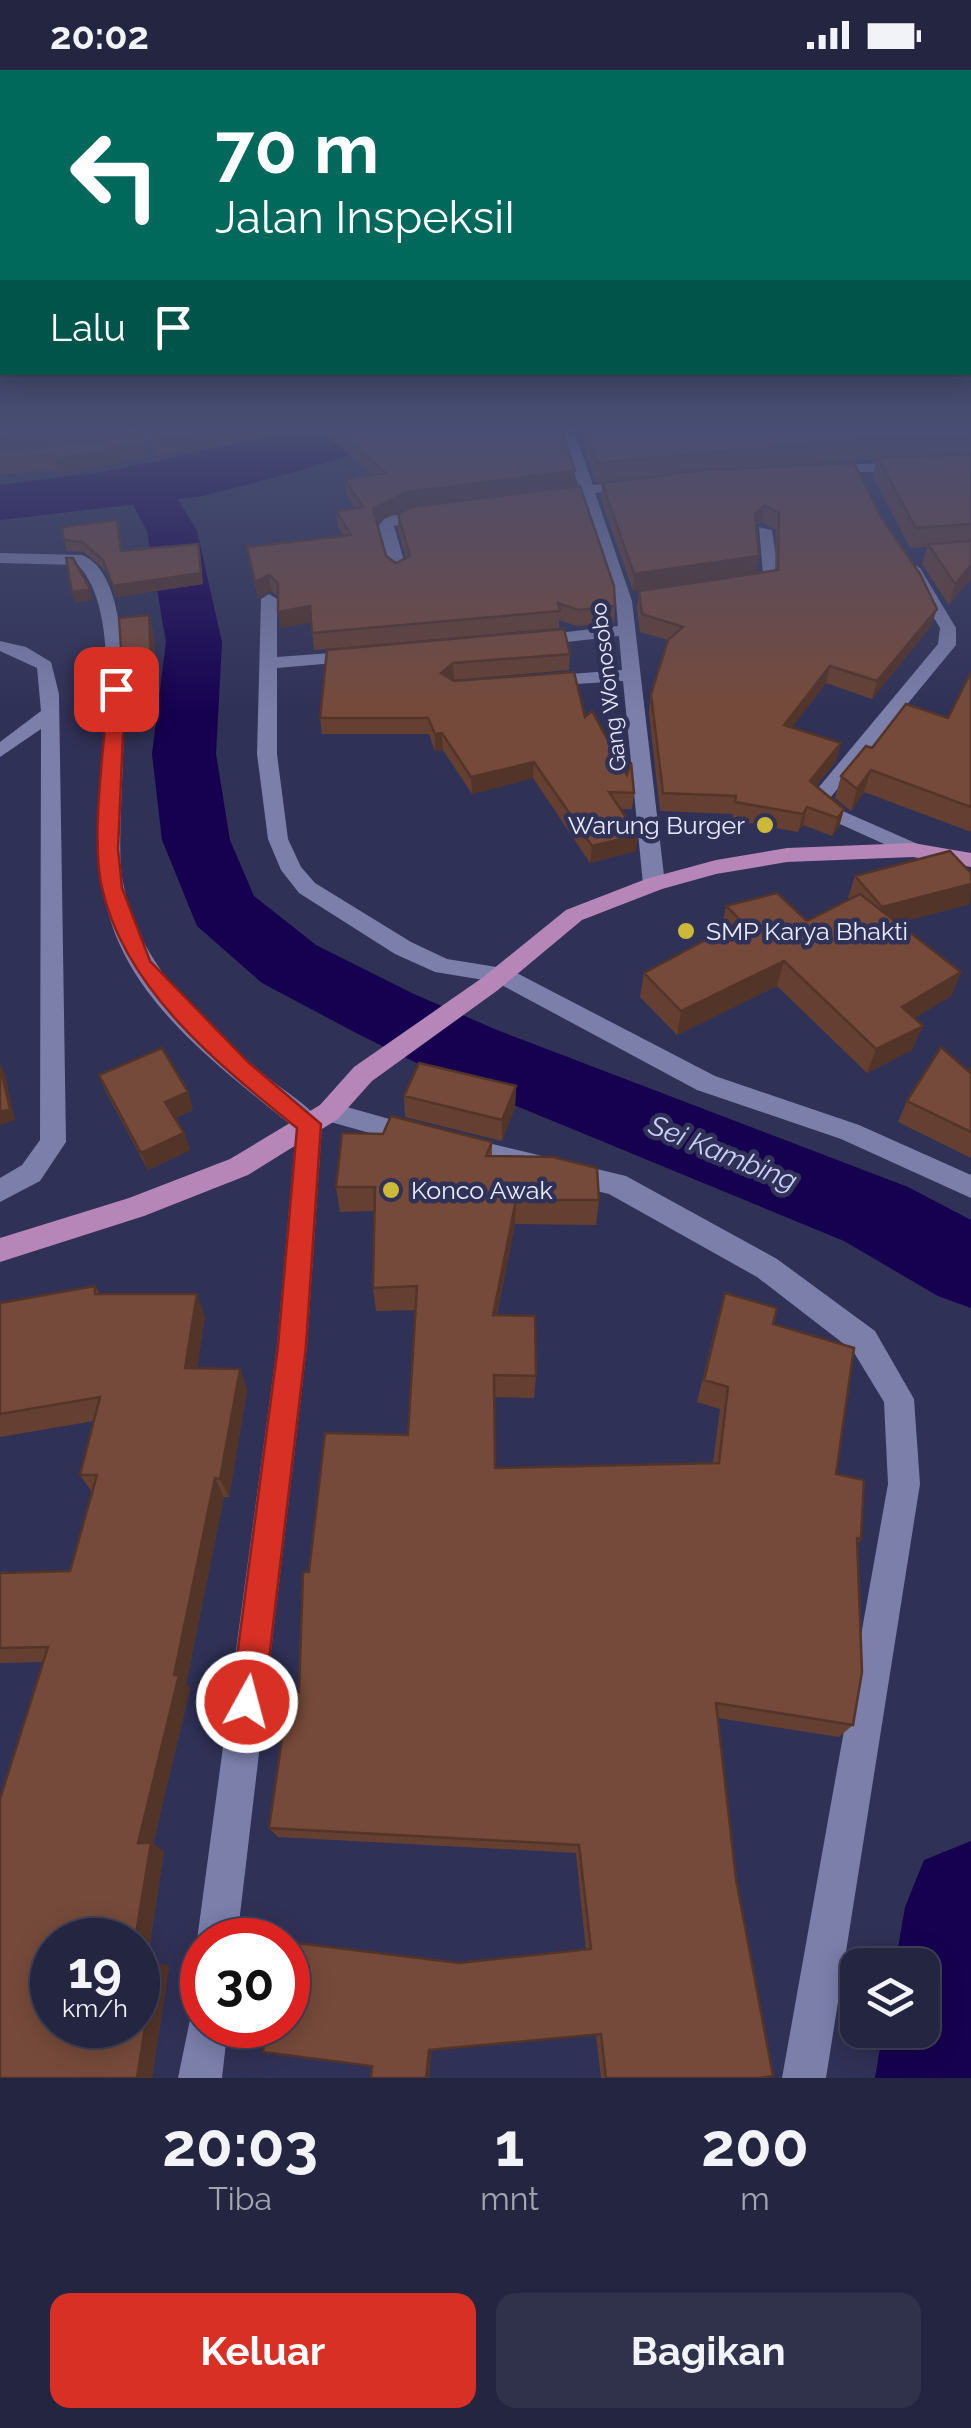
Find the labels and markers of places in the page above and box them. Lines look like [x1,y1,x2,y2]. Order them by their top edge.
pin [74,647,159,732]
place label: Warung Burger [568,810,745,840]
marker: Warung Burger [754,814,776,836]
place label: SMP Karya Bhakti [706,916,908,946]
marker: SMP Karya Bhakti [675,920,697,942]
place label: Konco Awak [411,1175,553,1205]
marker: Konco Awak [380,1179,402,1201]

